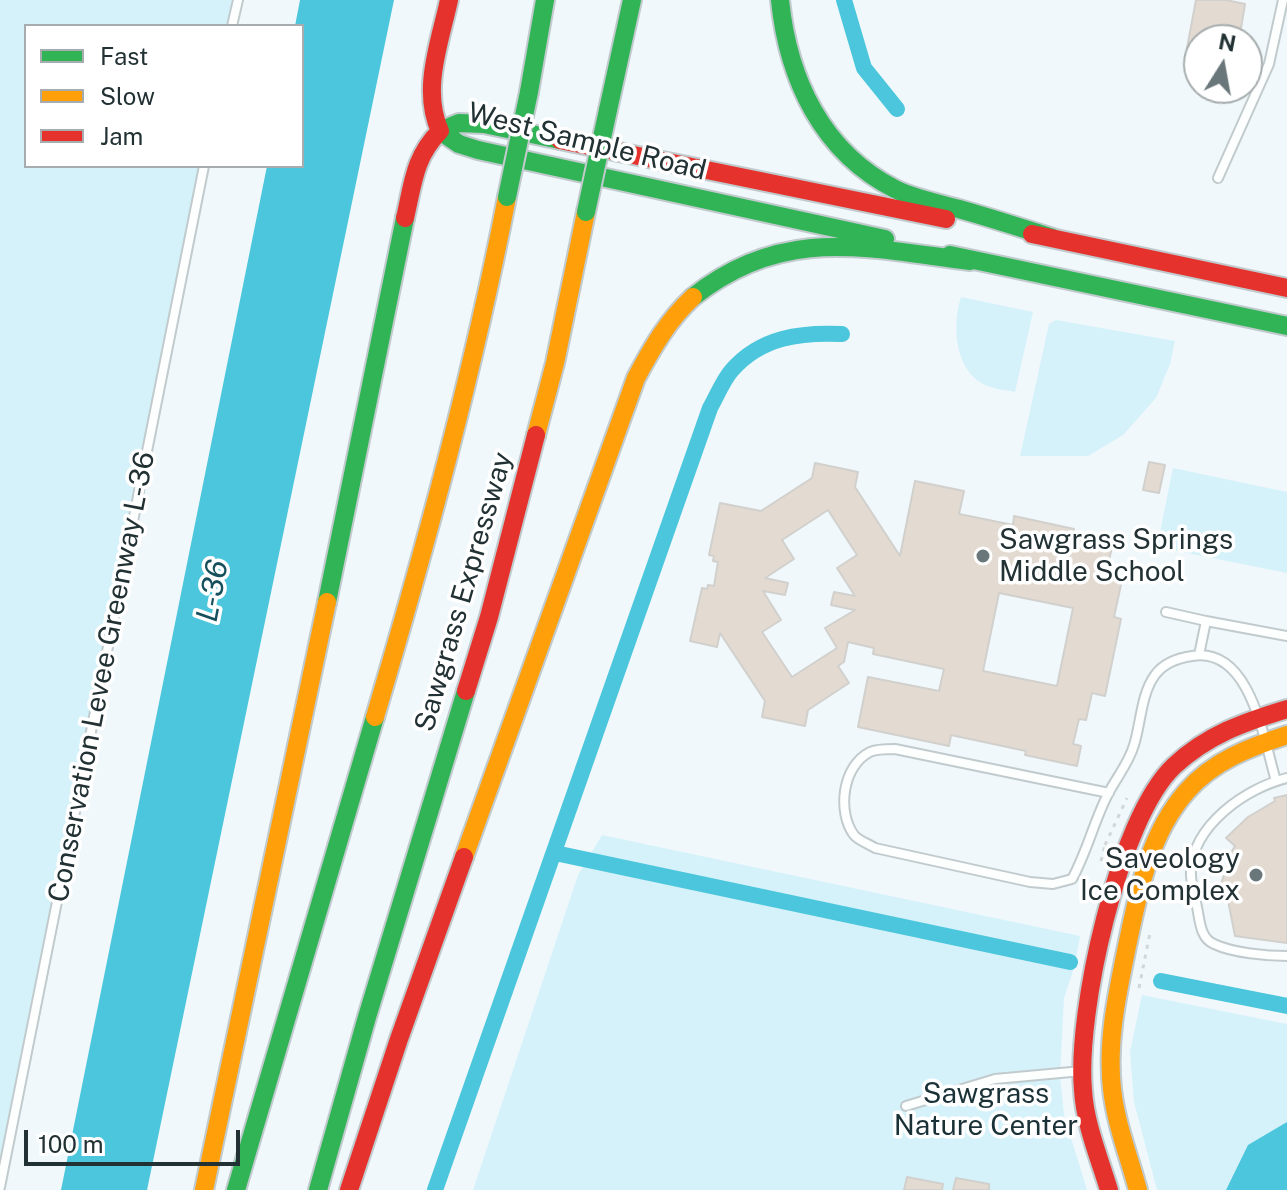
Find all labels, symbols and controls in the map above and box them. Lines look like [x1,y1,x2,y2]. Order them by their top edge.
legend [24,24,304,168]
north arrow [1183,24,1263,104]
text: N [1216,28,1238,57]
text: Fast [100,42,148,70]
text: Slow [100,82,155,110]
street label: West Sample Road [464,96,710,188]
text: Jam [100,122,143,150]
street label: Sawgrass Expressway [408,448,520,736]
street label: Conservation Levee Greenway L-36 [42,449,162,905]
place label: Sawgrass Springs Middle School [999,523,1233,589]
marker: Sawgrass Springs Middle School [974,547,992,565]
water label: L-36 [189,557,237,625]
place label: Saveology Ice Complex [1080,842,1240,908]
marker: Saveology Ice Complex [1247,866,1265,884]
park label: Sawgrass Nature Center [894,1077,1078,1143]
scale bar [28,1114,244,1164]
text: 100 m [38,1130,104,1158]

